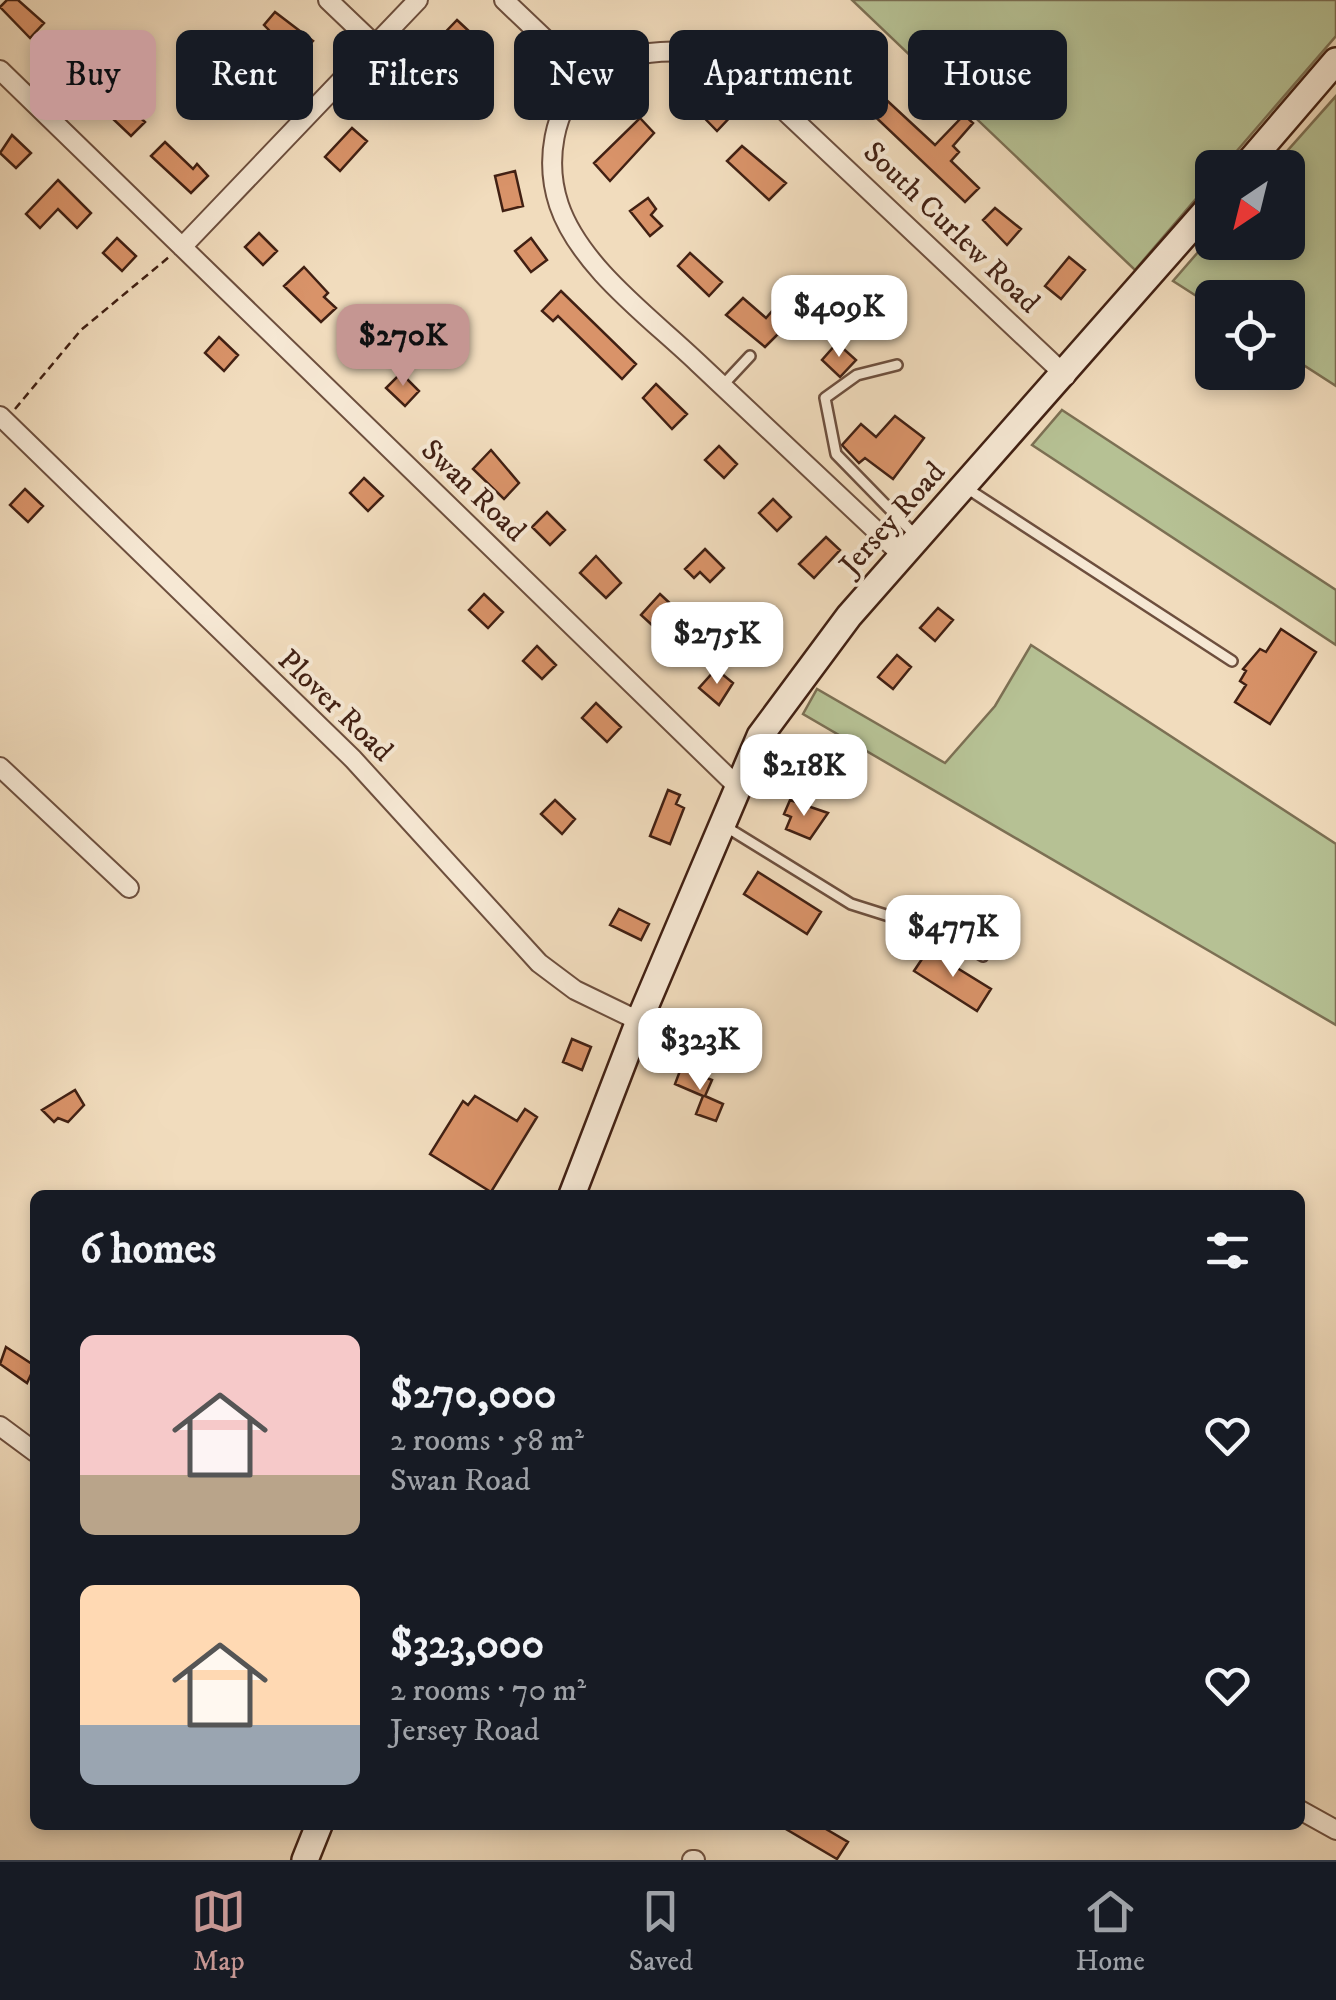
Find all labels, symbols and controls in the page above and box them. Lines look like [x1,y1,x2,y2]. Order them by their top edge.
chip: Buy [30,30,156,120]
chip: Rent [176,30,313,120]
chip: Filters [333,30,494,120]
chip: New [514,30,649,120]
chip: Apartment [669,30,888,120]
chip: House [908,30,1067,120]
street label: South Curlew Road [855,134,1047,322]
north arrow [1195,150,1305,260]
map controls [1195,150,1305,390]
pin: $409K [769,275,909,360]
button: locate [1195,280,1305,390]
text: $409K [793,287,885,327]
pin: $270K [333,304,473,389]
text: $270K [359,316,447,356]
street label: Swan Road [413,432,533,550]
street label: Jersey Road [830,454,954,586]
pin: $275K [647,602,787,687]
text: $275K [673,614,761,654]
street label: Plover Road [270,642,400,770]
pin: $218K [734,734,874,819]
text: $218K [762,746,846,786]
pin: $477K [883,895,1023,980]
text: $477K [907,907,999,947]
pin: $323K [630,1008,770,1093]
text: $323K [660,1020,740,1060]
icon: filters [1200,1223,1255,1278]
text: 6 homes [80,1224,216,1276]
text: $270,000 [390,1369,556,1421]
icon: home [160,1375,280,1495]
icon: heart [1200,1408,1255,1463]
text: 2 rooms · 58 m² [390,1421,584,1461]
text: Swan Road [390,1461,530,1501]
text: $323,000 [390,1619,544,1671]
icon: home [160,1625,280,1745]
icon: heart [1200,1658,1255,1713]
text: 2 rooms · 70 m² [390,1671,586,1711]
text: Jersey Road [390,1711,540,1751]
tab: Map [191,1884,246,1979]
tab: Saved [629,1884,693,1979]
tab: Home [1076,1884,1145,1979]

